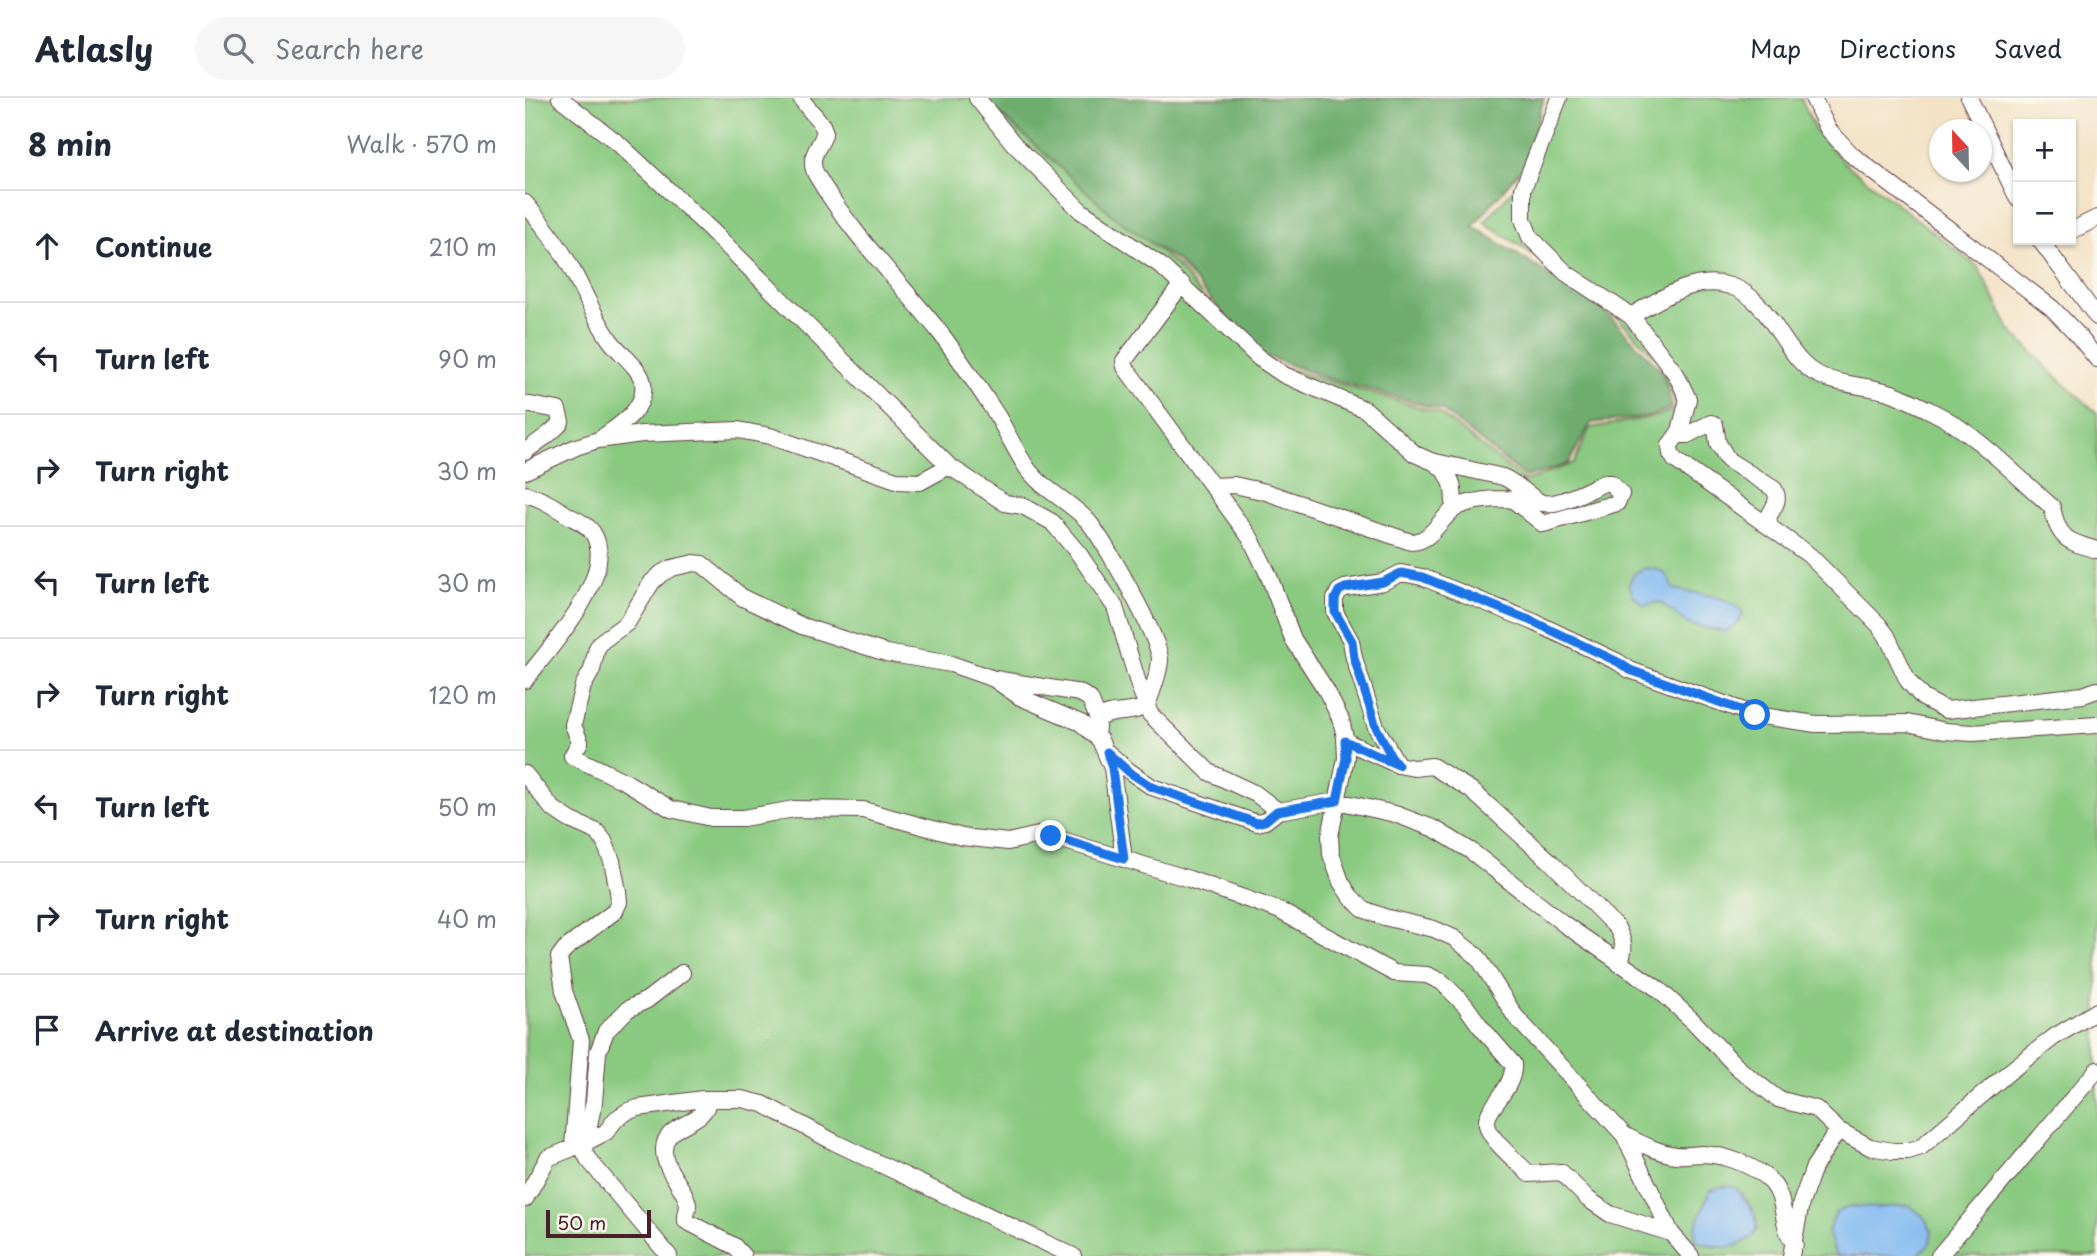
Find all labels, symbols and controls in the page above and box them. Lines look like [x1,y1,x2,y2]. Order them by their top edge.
search box [195,17,685,80]
text: Atlasly [35,23,153,73]
icon: search [219,29,257,67]
text: Search here [275,29,424,68]
text: Map [1750,30,1801,66]
text: Directions [1839,30,1956,66]
text: Saved [1994,30,2062,66]
north arrow [1929,119,1992,182]
map controls [2013,119,2076,245]
button: + [2013,119,2076,182]
text: 8 min [28,121,112,166]
text: Walk · 570 m [347,126,497,161]
button: − [2013,182,2076,245]
icon: ahead [28,227,66,265]
text: Continue [95,227,212,266]
text: 210 m [429,229,497,264]
icon: left [28,339,66,377]
text: Turn left [95,339,210,378]
text: 90 m [438,341,497,376]
icon: right [28,451,66,489]
text: Turn right [95,451,229,490]
text: 30 m [436,453,497,488]
icon: left [28,563,66,601]
text: Turn left [95,563,210,602]
text: 30 m [436,565,497,600]
icon: right [28,675,66,713]
text: Turn right [95,675,229,714]
text: 120 m [429,677,497,712]
route start [1739,699,1770,730]
icon: left [28,787,66,825]
text: Turn left [95,787,210,826]
text: 50 m [437,789,497,824]
route end [1035,820,1066,851]
icon: right [28,899,66,937]
text: Turn right [95,899,229,938]
text: 40 m [437,901,497,936]
icon: arrive [28,1011,66,1049]
text: Arrive at destination [95,1011,374,1050]
scale bar [546,1207,651,1239]
text: 50 m [557,1208,606,1236]

